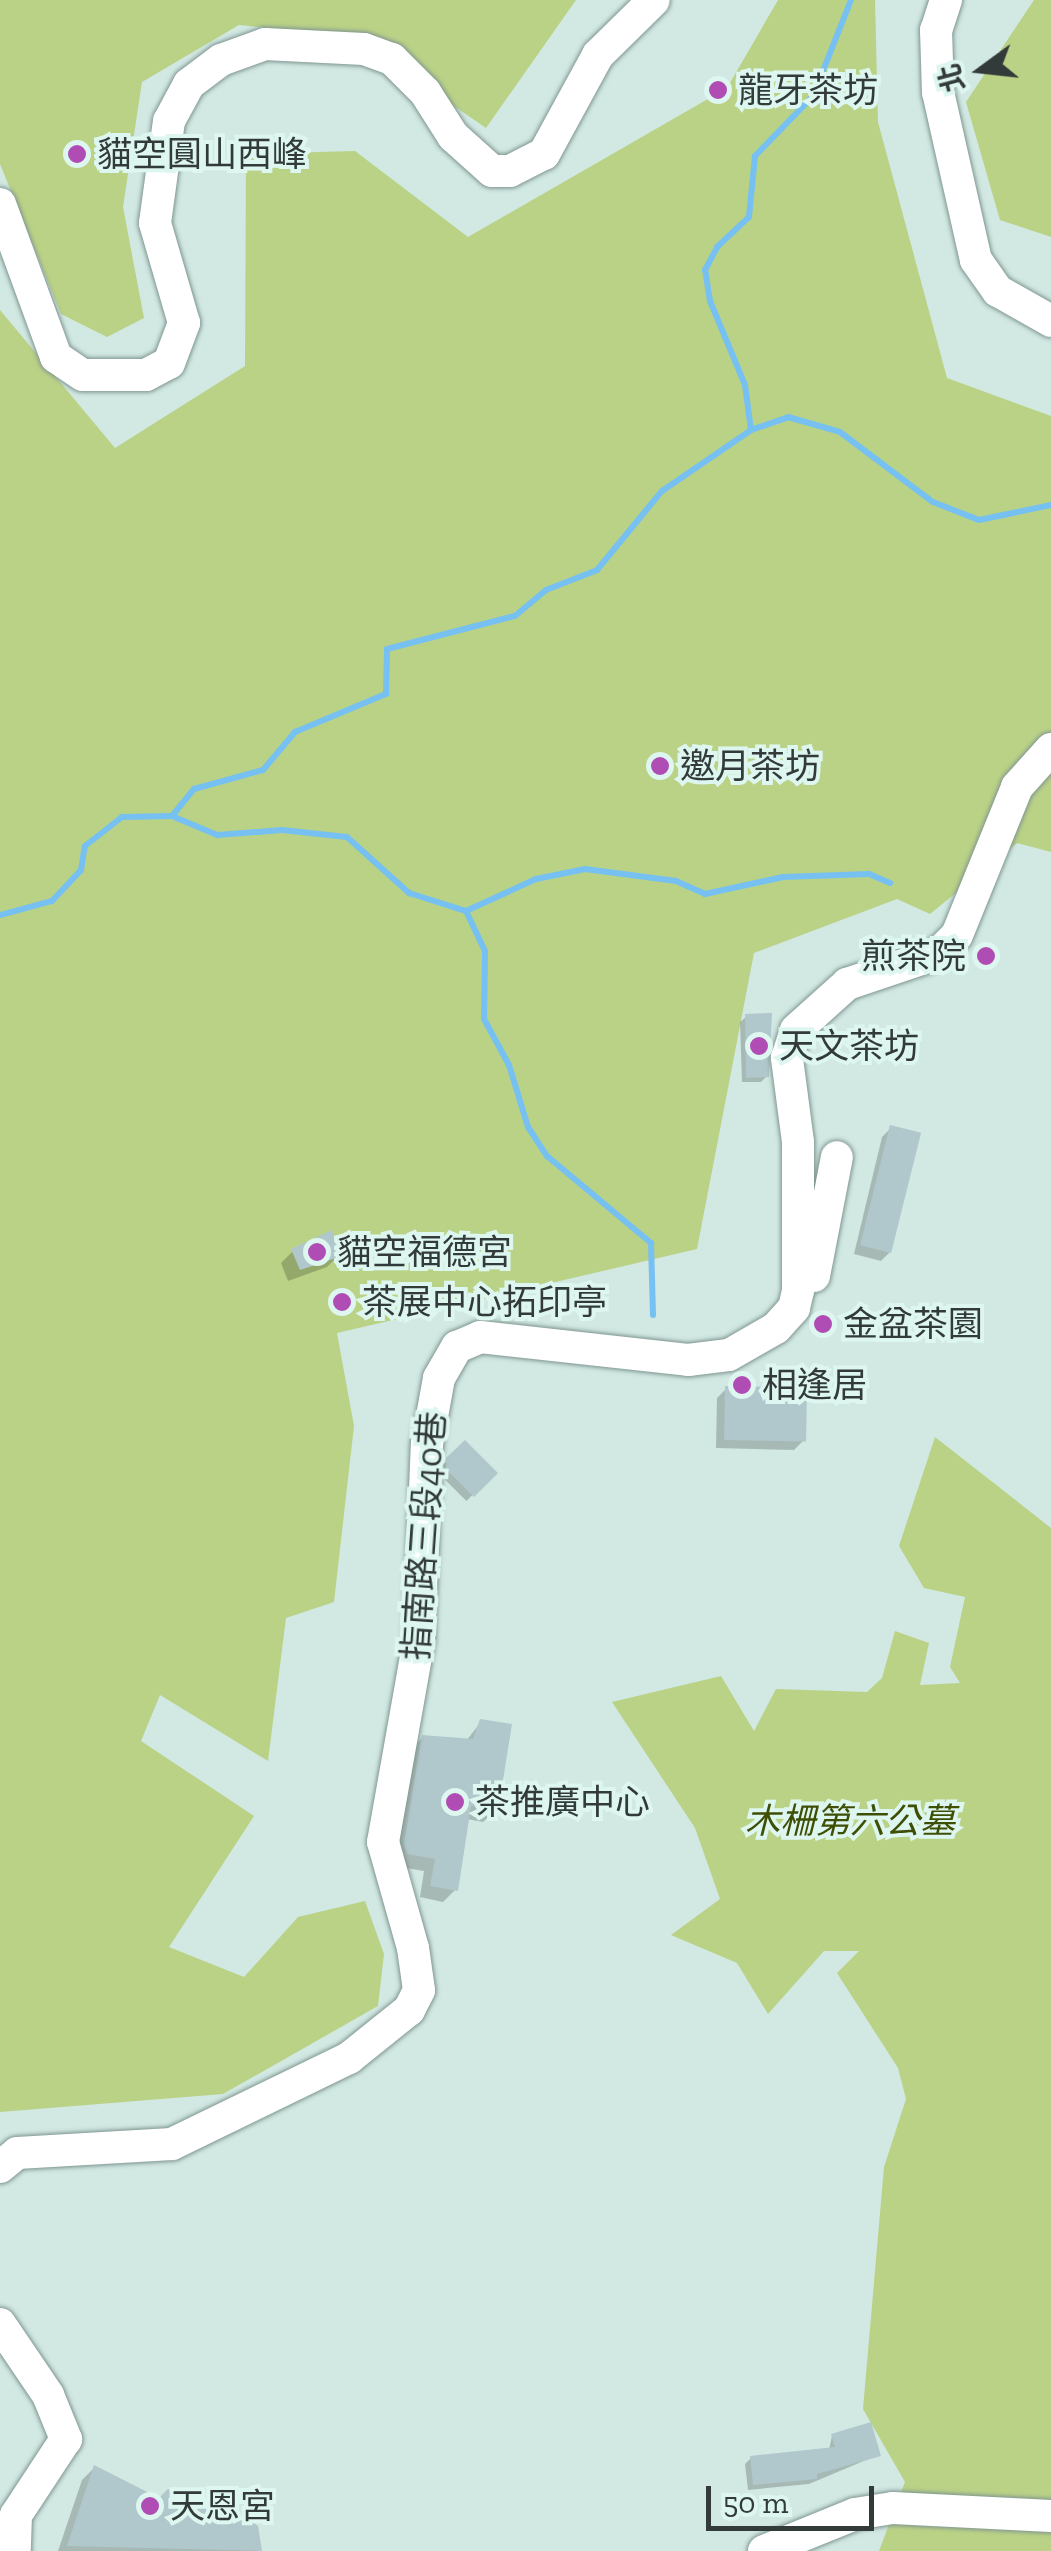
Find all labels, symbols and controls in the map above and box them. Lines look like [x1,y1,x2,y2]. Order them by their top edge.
north arrow [931,20,1031,120]
text: 北 [932,60,971,96]
place label: 龍牙茶坊 [738,69,878,111]
marker: 龍牙茶坊 [707,79,729,101]
place label: 貓空圓山西峰 [97,133,307,175]
marker: 貓空圓山西峰 [66,143,88,165]
place label: 邀月茶坊 [680,745,820,787]
marker: 邀月茶坊 [649,755,671,777]
place label: 煎茶院 [861,935,966,977]
marker: 煎茶院 [975,945,997,967]
place label: 天文茶坊 [779,1025,919,1067]
marker: 天文茶坊 [748,1035,770,1057]
place label: 貓空福德宮 [337,1231,512,1273]
marker: 貓空福德宮 [306,1241,328,1263]
place label: 茶展中心拓印亭 [362,1281,607,1323]
marker: 茶展中心拓印亭 [331,1291,353,1313]
place label: 金盆茶園 [843,1303,983,1345]
marker: 金盆茶園 [812,1313,834,1335]
place label: 相逢居 [762,1364,867,1406]
marker: 相逢居 [731,1374,753,1396]
street label: 指南路三段40巷 [394,1410,454,1662]
place label: 茶推廣中心 [475,1781,650,1823]
marker: 茶推廣中心 [444,1791,466,1813]
park label: 木柵第六公墓 [745,1800,955,1842]
scale bar [711,2466,878,2528]
place label: 天恩宮 [170,2485,275,2527]
text: 50 m [723,2485,788,2521]
marker: 天恩宮 [139,2495,161,2517]

